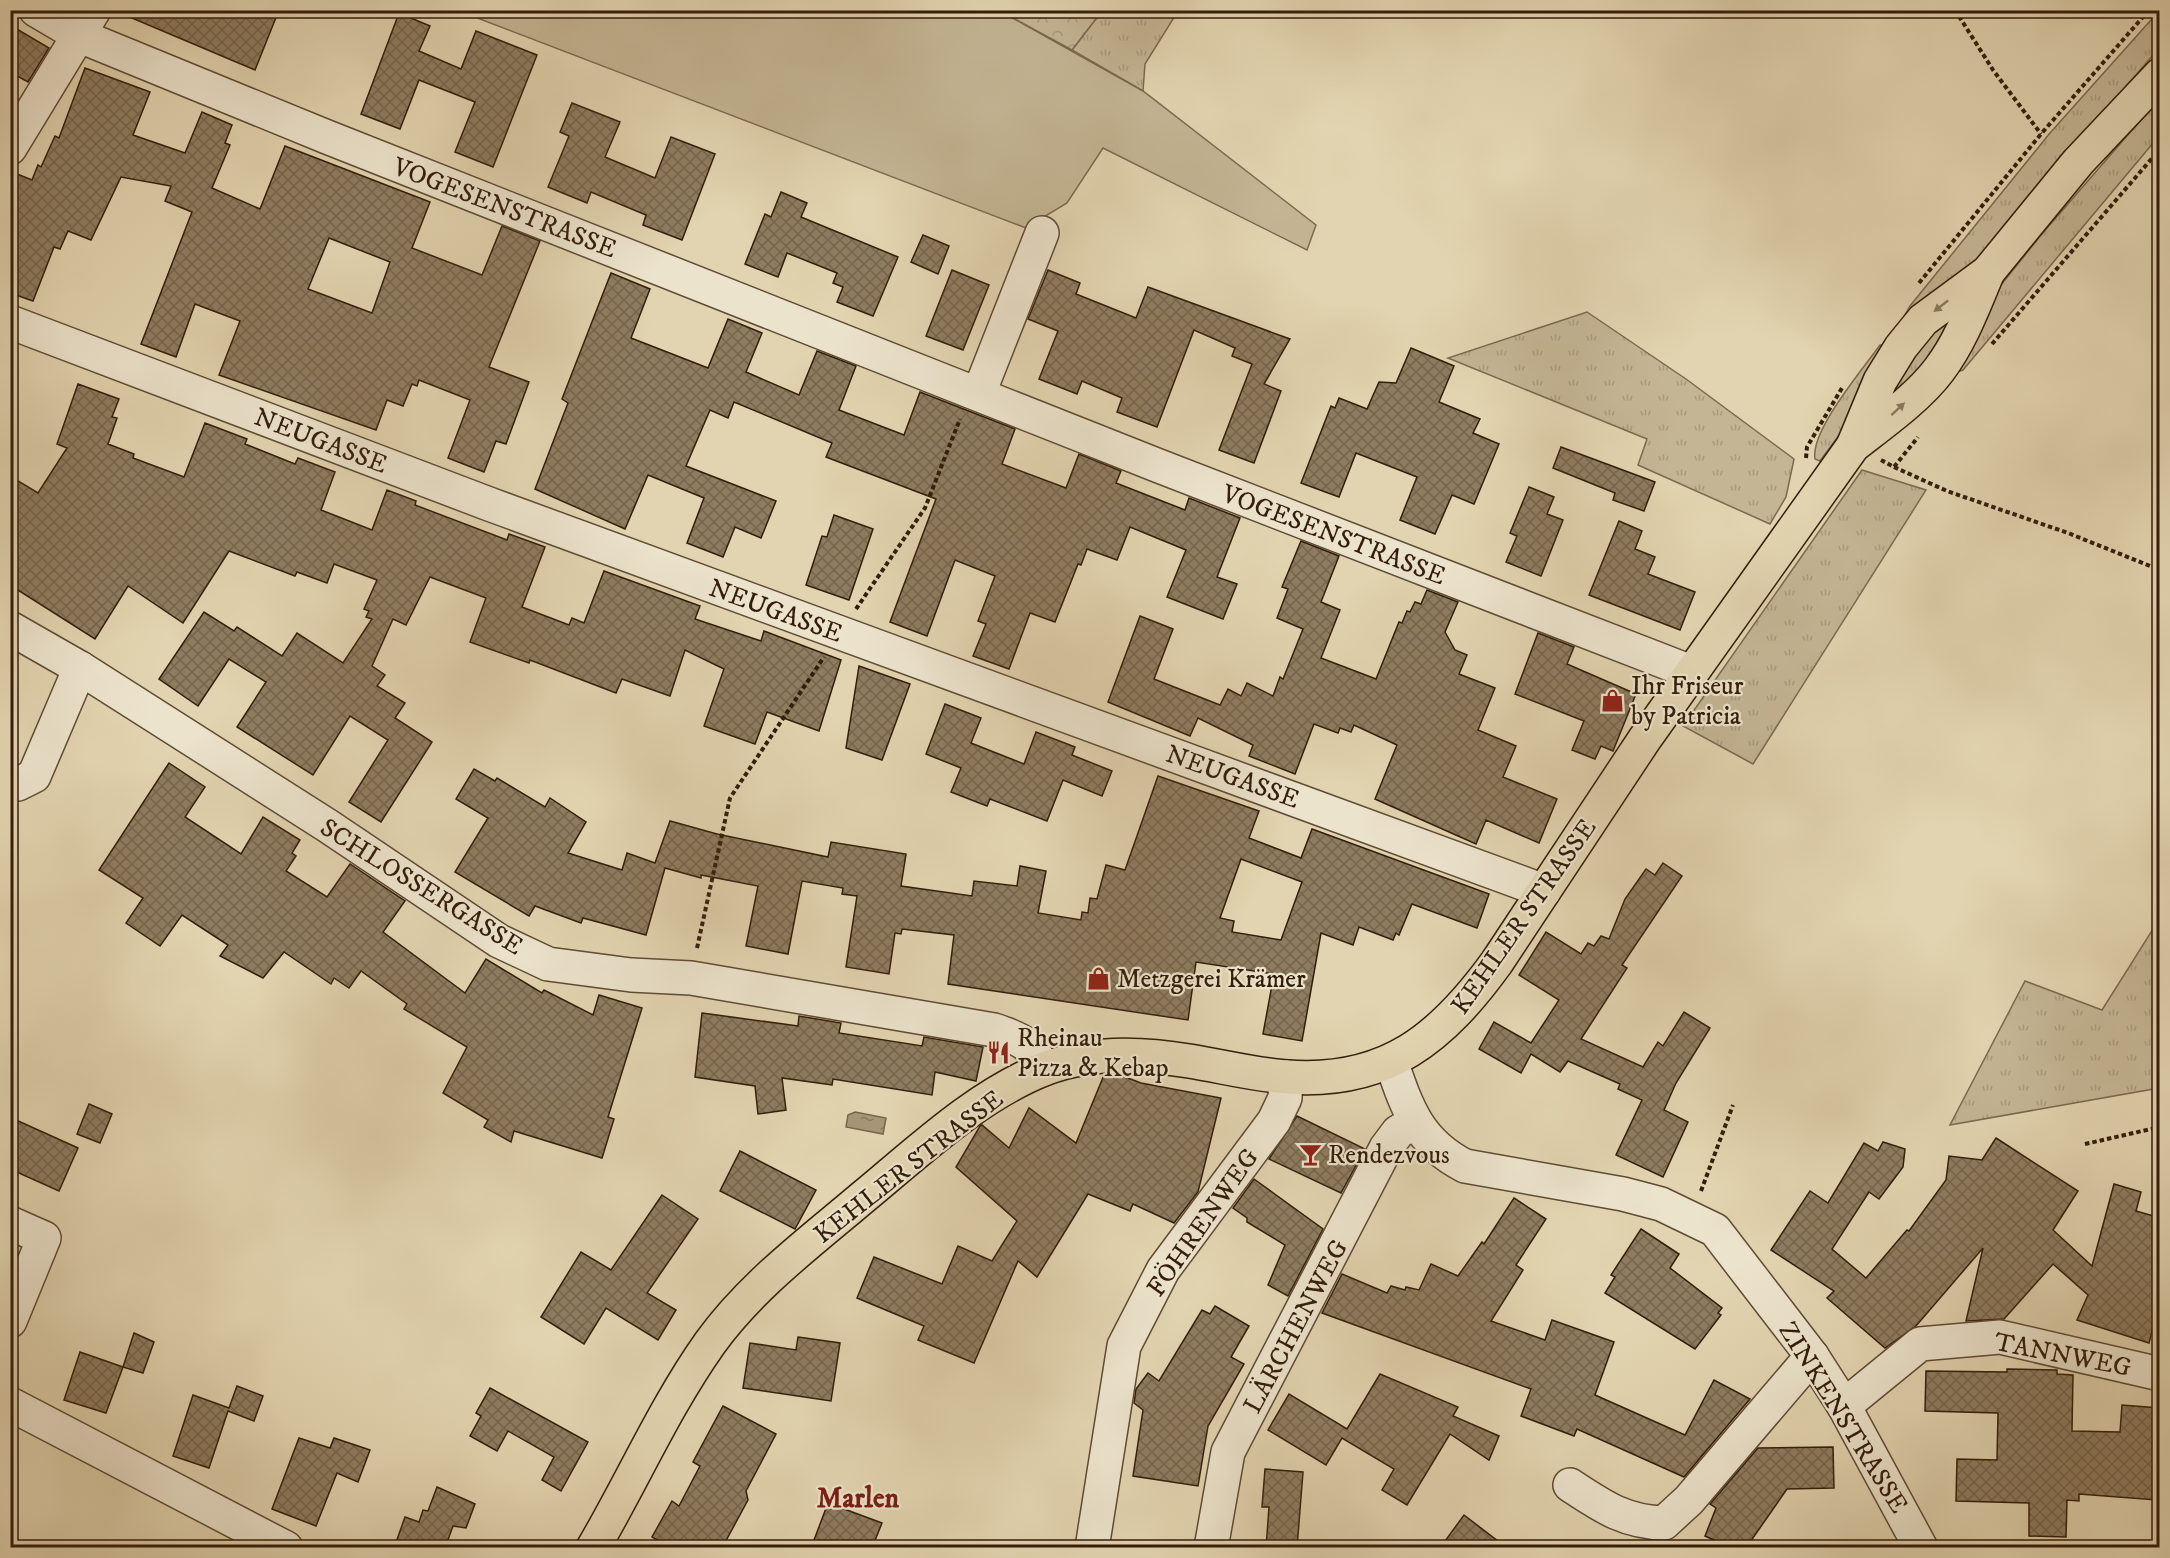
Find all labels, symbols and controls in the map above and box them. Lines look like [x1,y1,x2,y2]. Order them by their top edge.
street label: VOGESENSTRASSE [387,150,621,266]
one-way arrow [1933,300,1949,313]
street label: NEUGASSE [249,401,392,482]
one-way arrow [1891,402,1906,416]
street label: VOGESENSTRASSE [1216,477,1450,593]
street label: NEUGASSE [704,572,847,651]
place label: Ihr Friseur by Patricia [1631,670,1744,733]
shop icon: Ihr Friseur by Patricia [1600,687,1626,713]
street label: NEUGASSE [1161,738,1304,817]
street label: SCHLOSSERGASSE [314,812,529,963]
street label: KEHLER STRASSE [1444,813,1604,1021]
place label: Metzgerei Krämer [1117,963,1306,996]
shop icon: Metzgerei Krämer [1086,965,1112,991]
place label: Rheinau Pizza & Kebap [1017,1022,1169,1085]
restaurant icon: Rheinau Pizza & Kebap [986,1039,1012,1065]
street label: KEHLER STRASSE [808,1083,1010,1251]
place label: Rendezvous [1328,1139,1450,1172]
bar icon: Rendezvous [1297,1141,1323,1167]
street label: FÖHRENWEG [1140,1142,1266,1303]
street label: LÄRCHENWEG [1237,1234,1356,1419]
street label: ZINKENSTRASSE [1771,1316,1915,1520]
street label: TANNWEG [1992,1326,2134,1385]
district label: Marlen [817,1481,900,1516]

